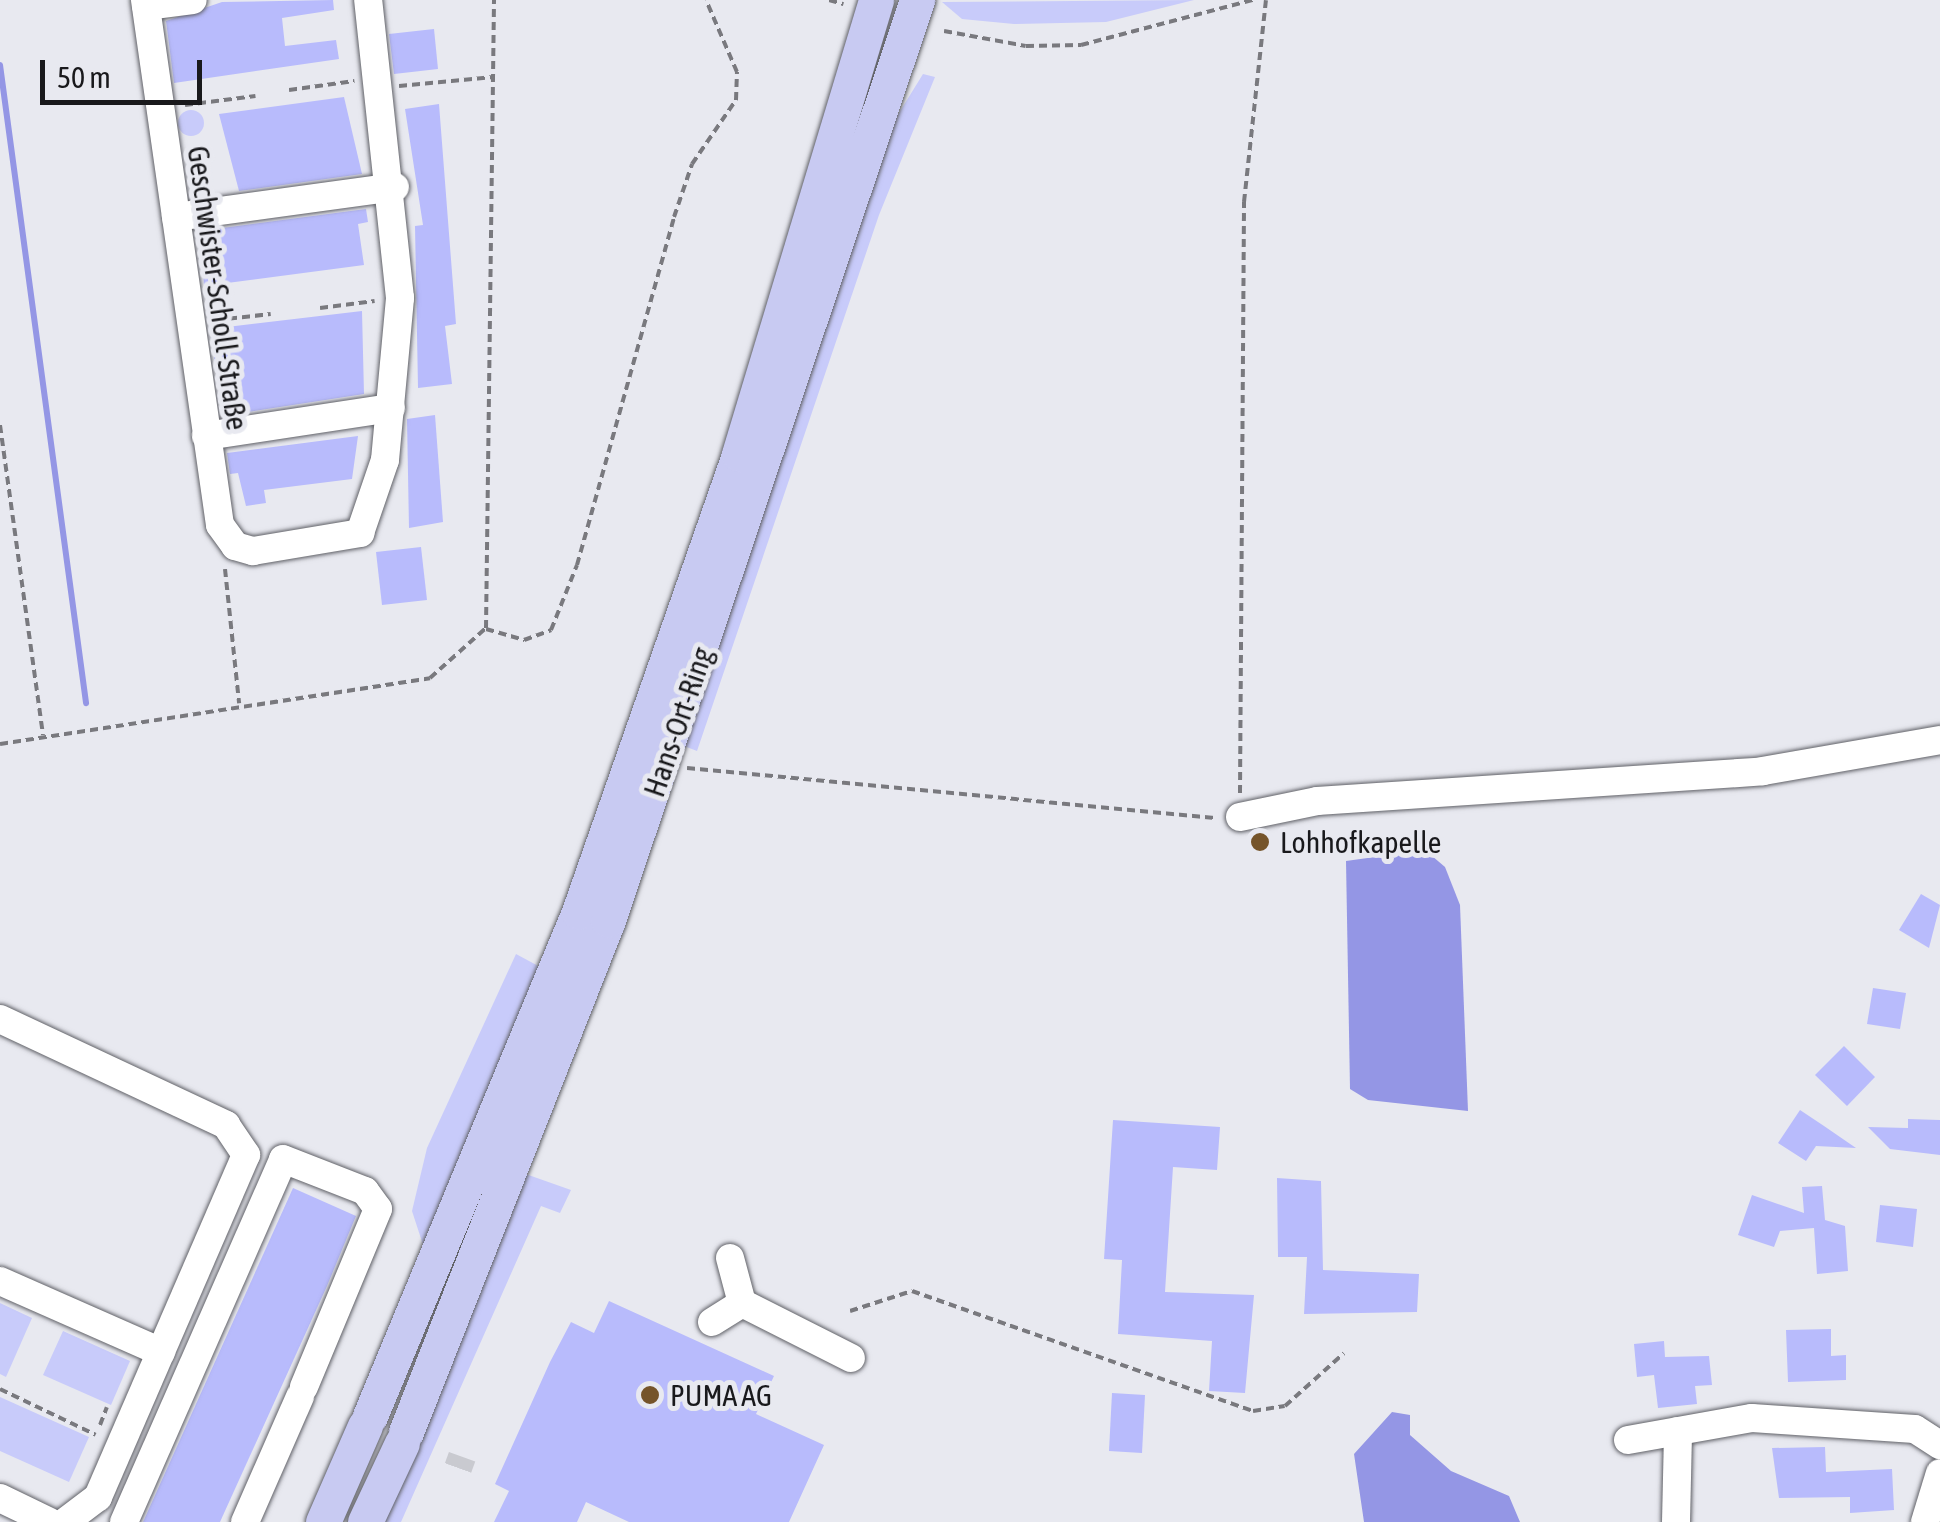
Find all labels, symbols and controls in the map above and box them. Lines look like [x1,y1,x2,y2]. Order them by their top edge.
scale bar [45,40,208,102]
text: 50 m [57,60,111,94]
street label: Geschwister-Scholl-Straße [180,144,256,432]
street label: Hans-Ort-Ring [636,643,720,801]
place label: Lohhofkapelle [1280,824,1441,860]
marker: Lohhofkapelle [1249,831,1271,853]
place label: PUMA AG [670,1377,772,1413]
marker: PUMA AG [639,1384,661,1406]

